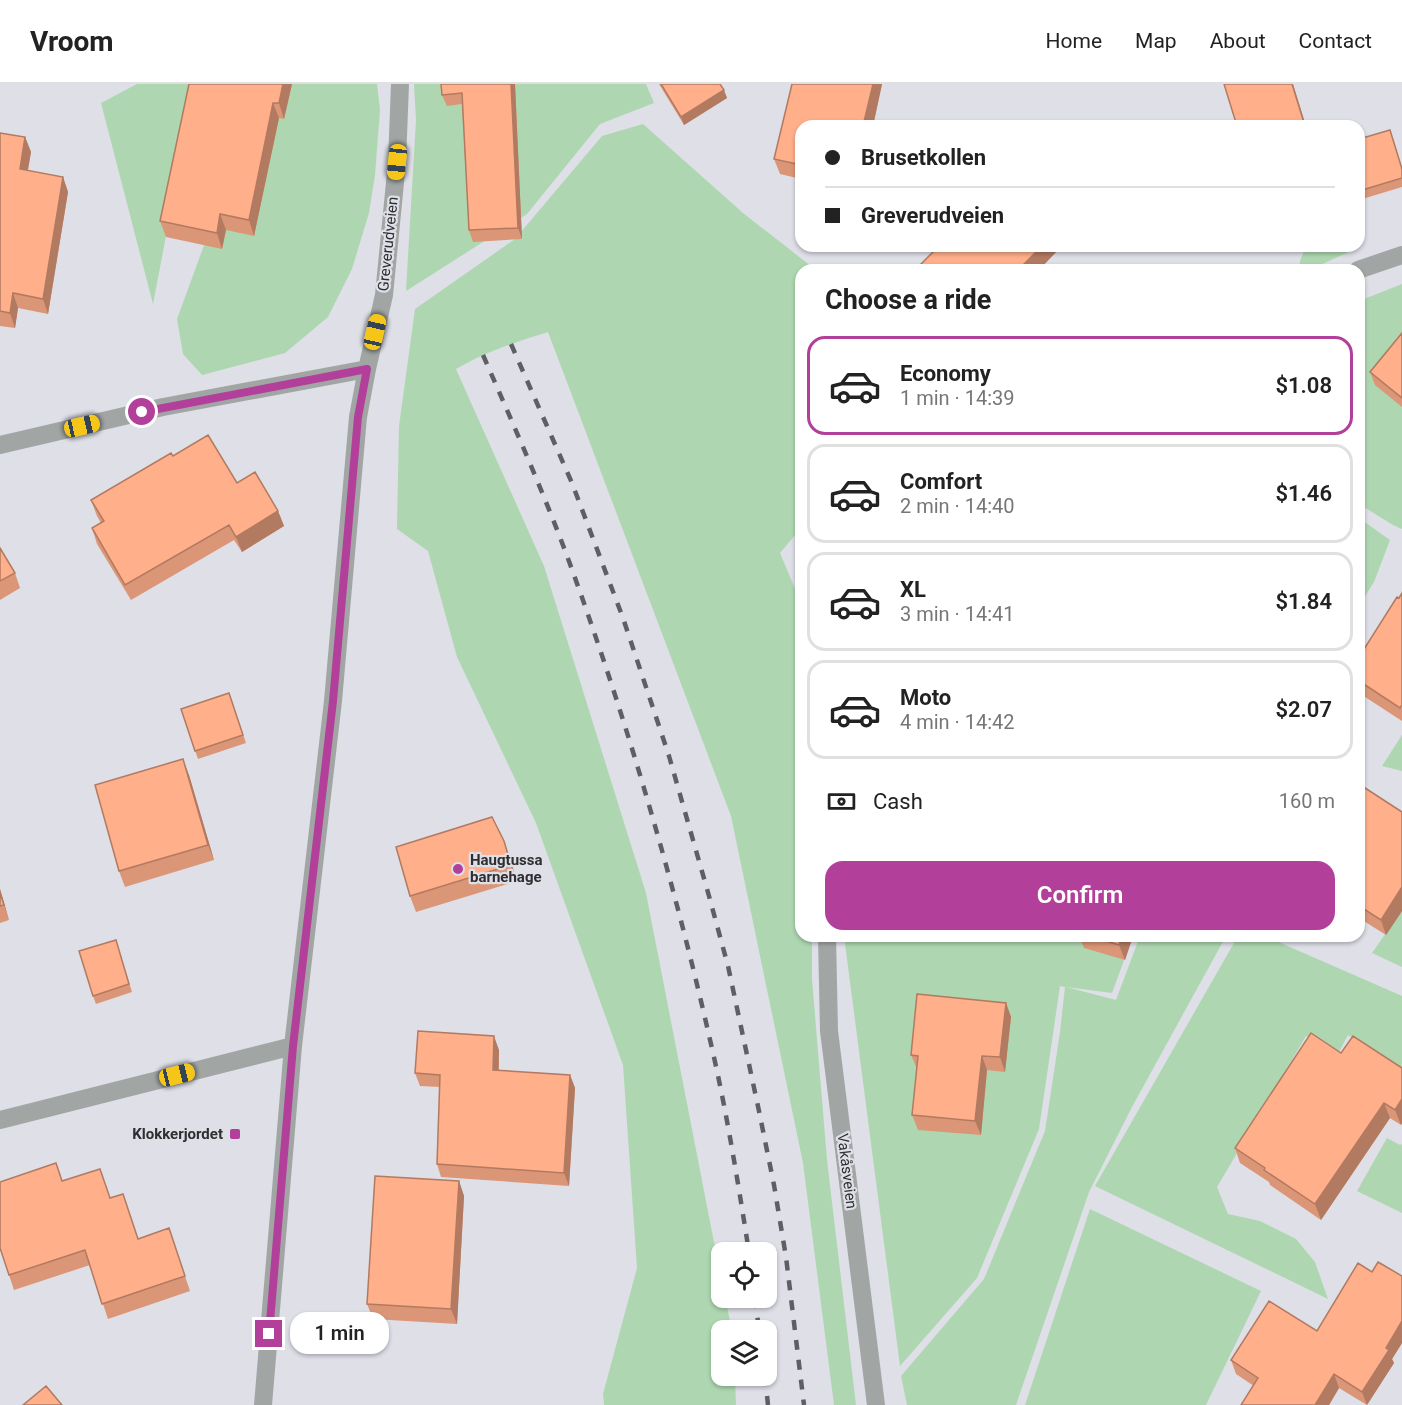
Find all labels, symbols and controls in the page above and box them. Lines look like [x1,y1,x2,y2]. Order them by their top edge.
text: Vroom [30,25,114,58]
text: Home [1046,29,1102,53]
text: Map [1135,29,1177,53]
text: About [1210,29,1266,53]
text: Contact [1299,29,1372,53]
car [386,143,408,181]
text: Brusetkollen [861,145,986,170]
street label: Greverudveien [374,196,402,292]
text: Greverudveien [861,203,1004,228]
text: Choose a ride [825,284,991,316]
car [362,312,388,352]
icon: car [828,359,882,413]
text: Economy [900,361,991,386]
text: $1.08 [1275,373,1332,398]
text: 1 min · 14:39 [900,386,1015,410]
route start [128,398,155,425]
car [62,413,102,439]
icon: car [828,467,882,521]
text: Comfort [900,469,982,494]
text: $1.46 [1275,481,1332,506]
text: 2 min · 14:40 [900,494,1015,518]
icon: car [828,575,882,629]
text: XL [900,577,926,602]
text: $1.84 [1275,589,1332,614]
text: 3 min · 14:41 [900,602,1015,626]
icon: car [828,683,882,737]
text: Moto [900,685,951,710]
text: $2.07 [1275,697,1332,722]
text: 4 min · 14:42 [900,710,1015,734]
icon: cash [825,785,858,818]
text: Cash [873,789,923,814]
text: 160 m [1279,789,1335,813]
place label: Haugtussa barnehage [470,851,543,886]
button: Confirm [825,861,1335,930]
marker: Haugtussa barnehage [451,862,465,876]
car [157,1062,197,1088]
place label: Klokkerjordet [132,1125,223,1143]
marker: Klokkerjordet [228,1127,242,1141]
street label: Vakåsveien [833,1132,861,1210]
map controls [711,1242,777,1386]
button: locate [711,1242,777,1308]
callout: 1 min [290,1313,389,1355]
route end [255,1320,282,1347]
button: layers [711,1320,777,1386]
text: 1 min [314,1321,365,1345]

